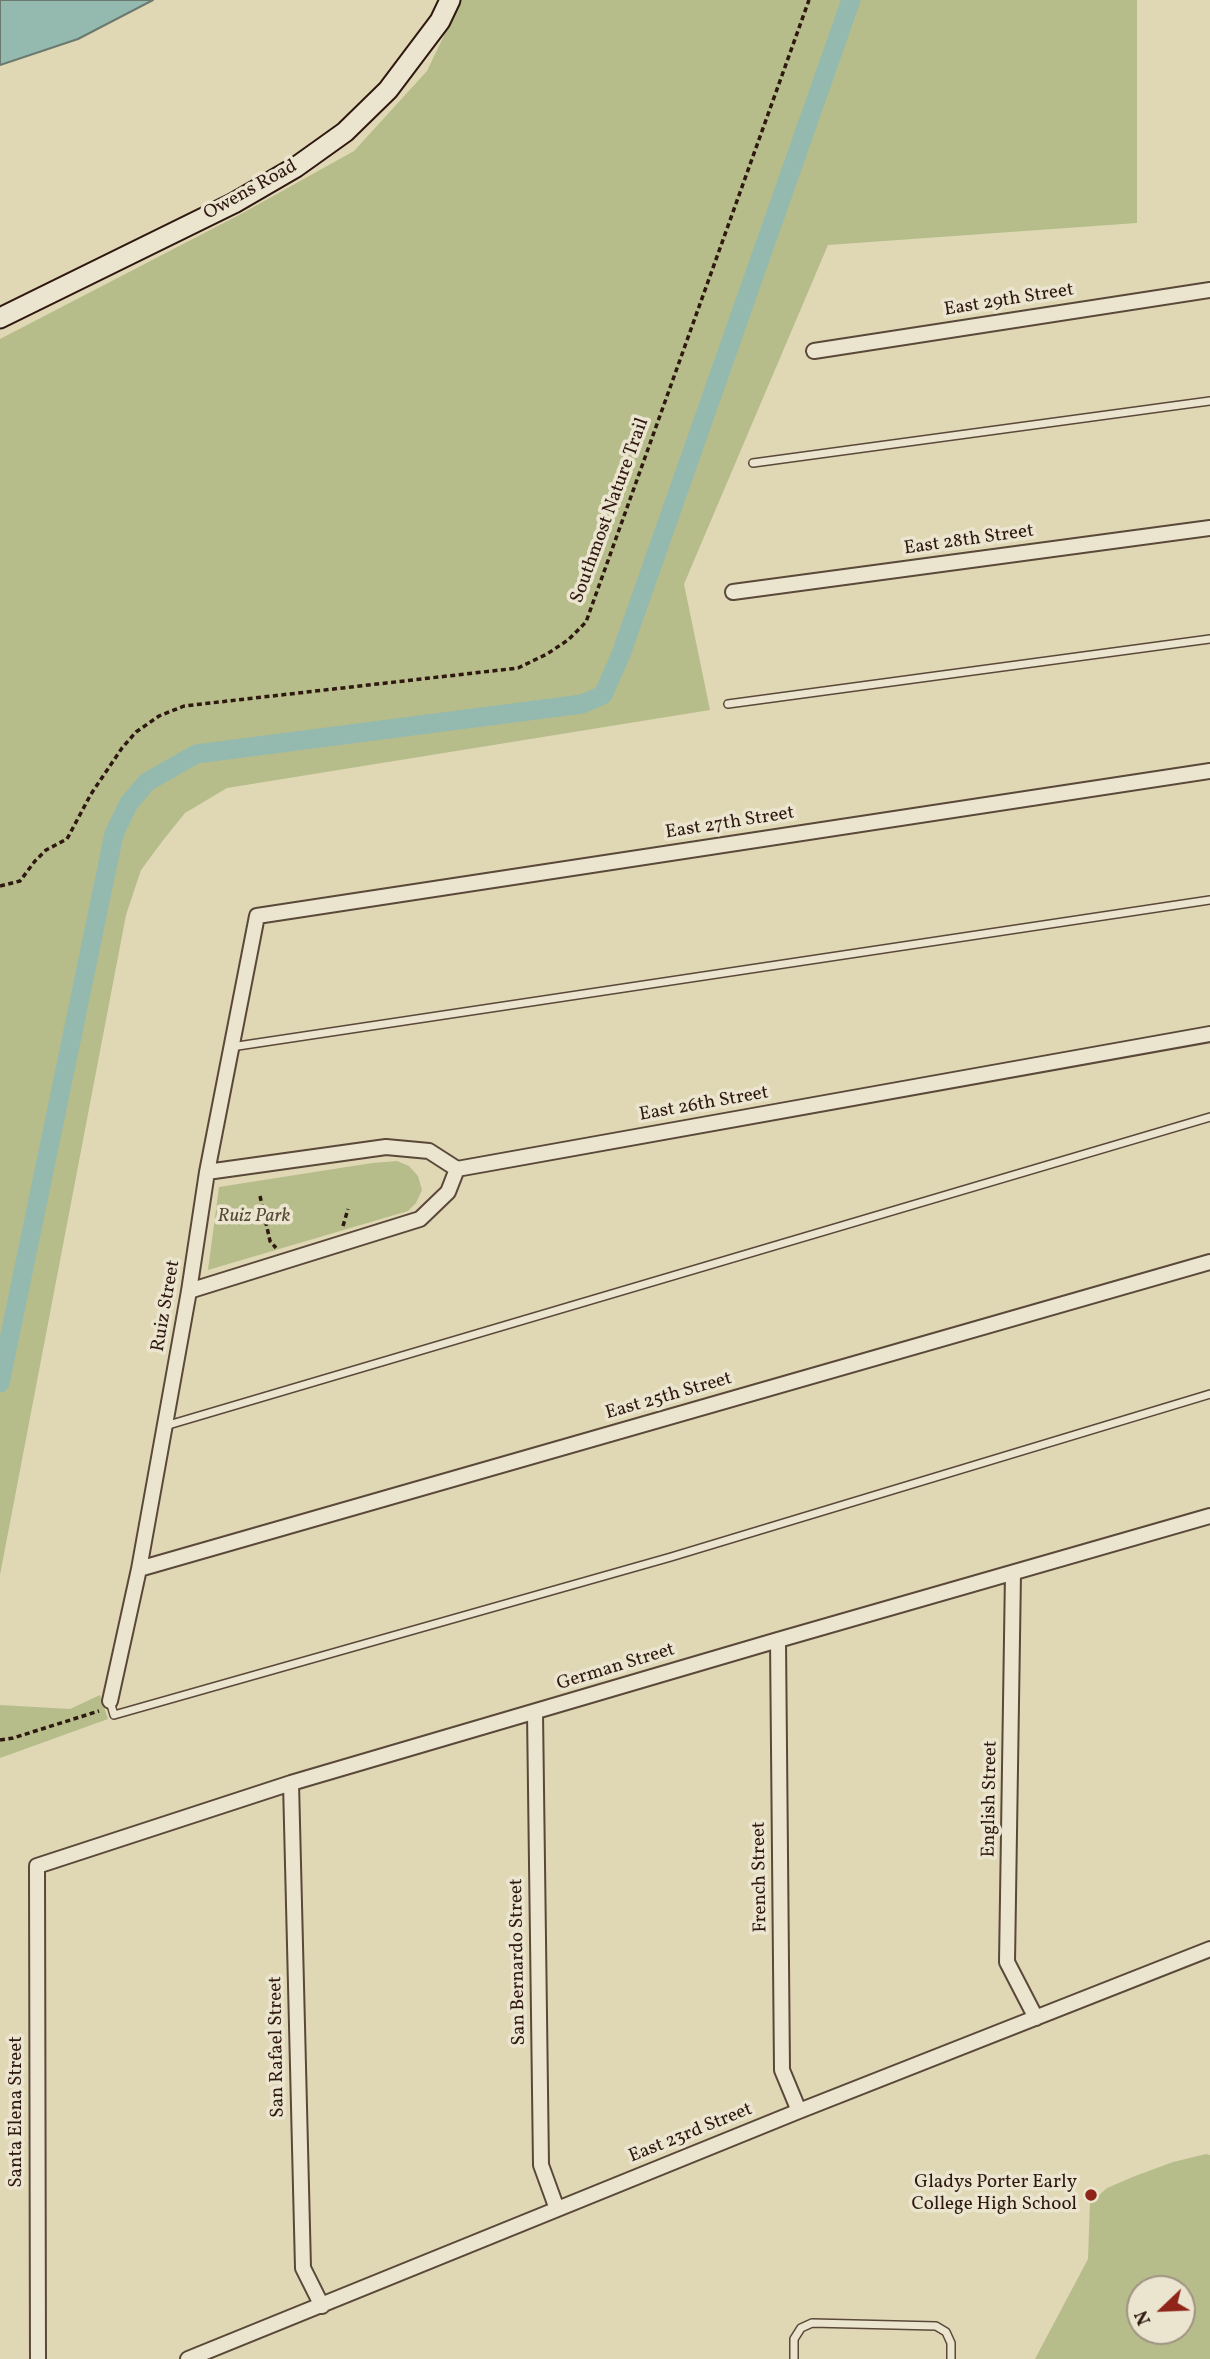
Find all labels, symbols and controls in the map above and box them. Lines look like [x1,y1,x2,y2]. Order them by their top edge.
street label: Owens Road [200,156,302,226]
street label: East 29th Street [943,279,1075,323]
street label: Southmost Nature Trail [567,415,655,607]
street label: East 28th Street [903,521,1035,561]
street label: East 27th Street [664,803,796,845]
street label: East 26th Street [638,1082,770,1128]
park label: Ruiz Park [218,1207,290,1229]
street label: Ruiz Street [148,1258,186,1354]
street label: East 25th Street [603,1368,735,1426]
street label: German Street [554,1639,678,1697]
street label: English Street [979,1740,1003,1858]
street label: French Street [749,1821,773,1933]
street label: San Bernardo Street [506,1878,532,2046]
street label: San Rafael Street [265,1976,291,2118]
street label: Santa Elena Street [7,2036,29,2188]
street label: East 23rd Street [626,2099,756,2169]
place label: Gladys Porter Early College High School [911,2173,1077,2217]
marker: Gladys Porter Early College High School [1083,2187,1099,2203]
north arrow [1126,2275,1196,2345]
text: N [1129,2306,1158,2329]

